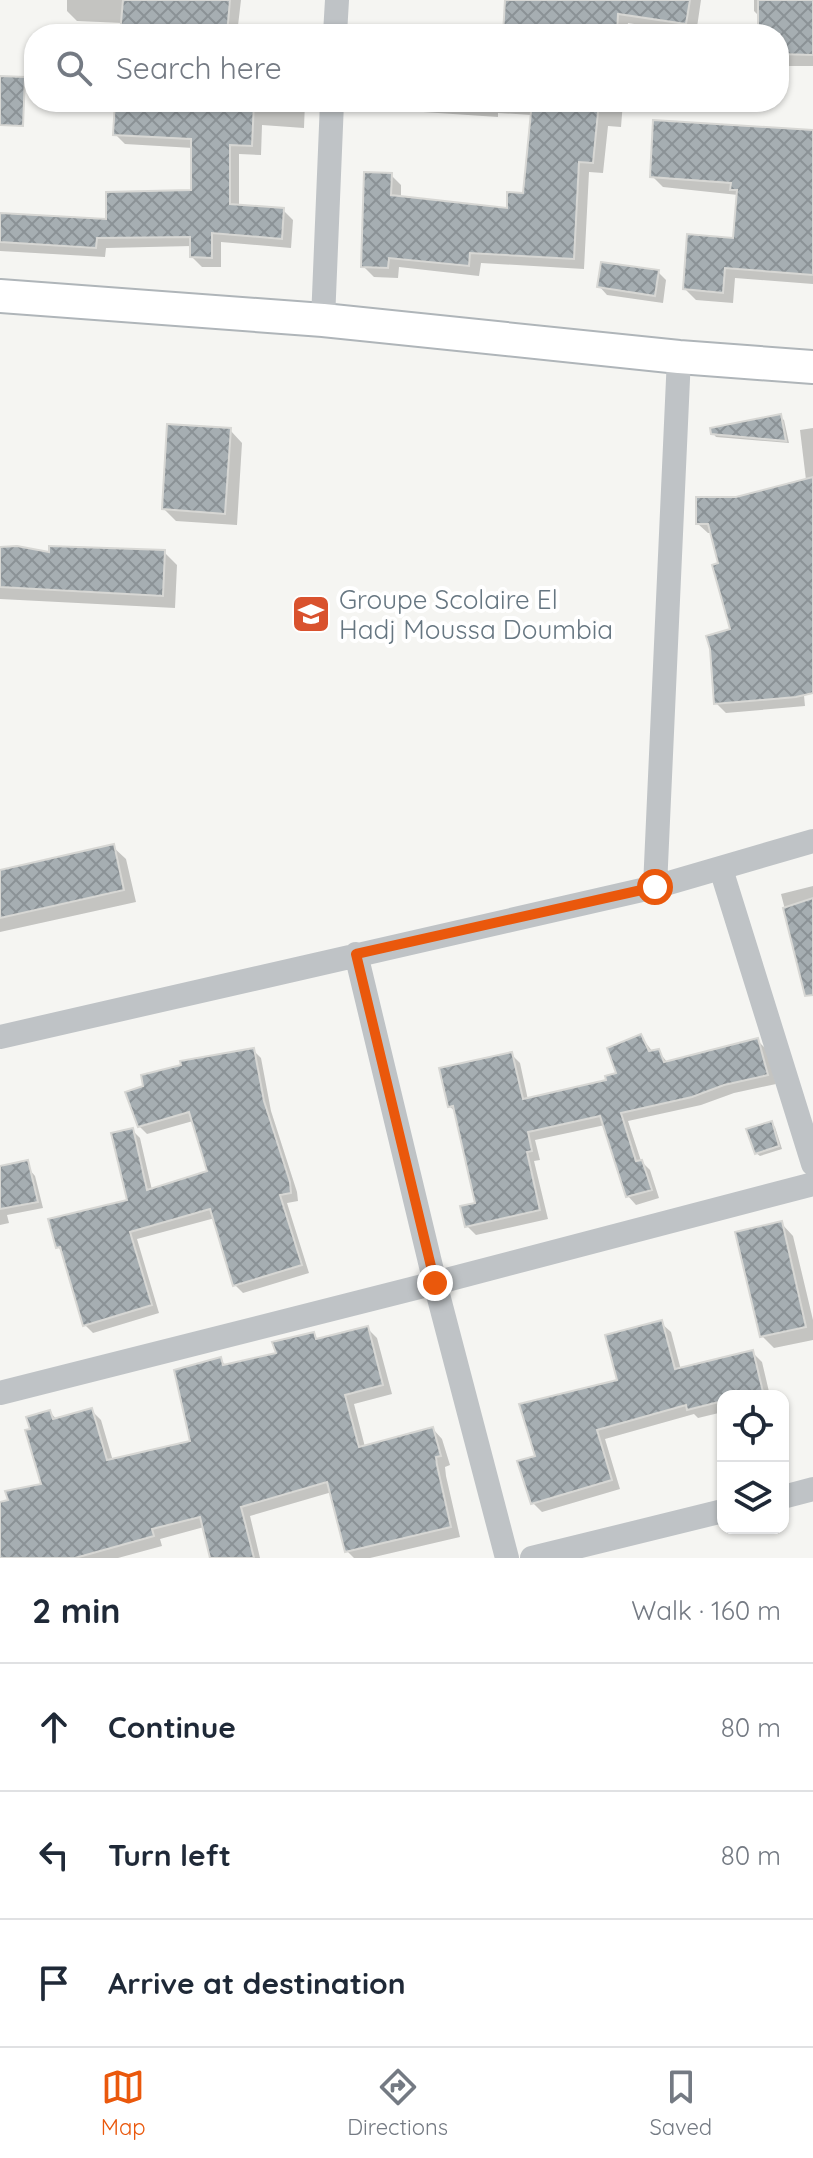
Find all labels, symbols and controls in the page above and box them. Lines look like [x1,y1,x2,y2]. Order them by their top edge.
search box [24,24,789,112]
icon: search [52,46,96,90]
text: Search here [116,49,282,87]
place label: Groupe Scolaire El Hadj Moussa Doumbia [339,583,613,646]
school or university icon: Groupe Scolaire El Hadj Moussa Doumbia [290,593,332,635]
route start [637,869,673,905]
route end [417,1265,453,1301]
map controls [717,1390,789,1534]
button: locate [717,1390,789,1462]
button: layers [717,1462,789,1534]
text: 2 min [32,1589,121,1632]
text: Walk · 160 m [631,1594,781,1627]
icon: ahead [32,1705,76,1749]
text: Continue [108,1708,236,1746]
text: 80 m [721,1711,781,1744]
icon: left [32,1833,76,1877]
text: Turn left [108,1836,231,1874]
text: 80 m [721,1839,781,1872]
icon: arrive [32,1961,76,2005]
text: Arrive at destination [108,1964,406,2002]
tab: Map [101,2065,146,2141]
tab: Directions [347,2065,448,2141]
tab: Saved [649,2065,712,2141]

